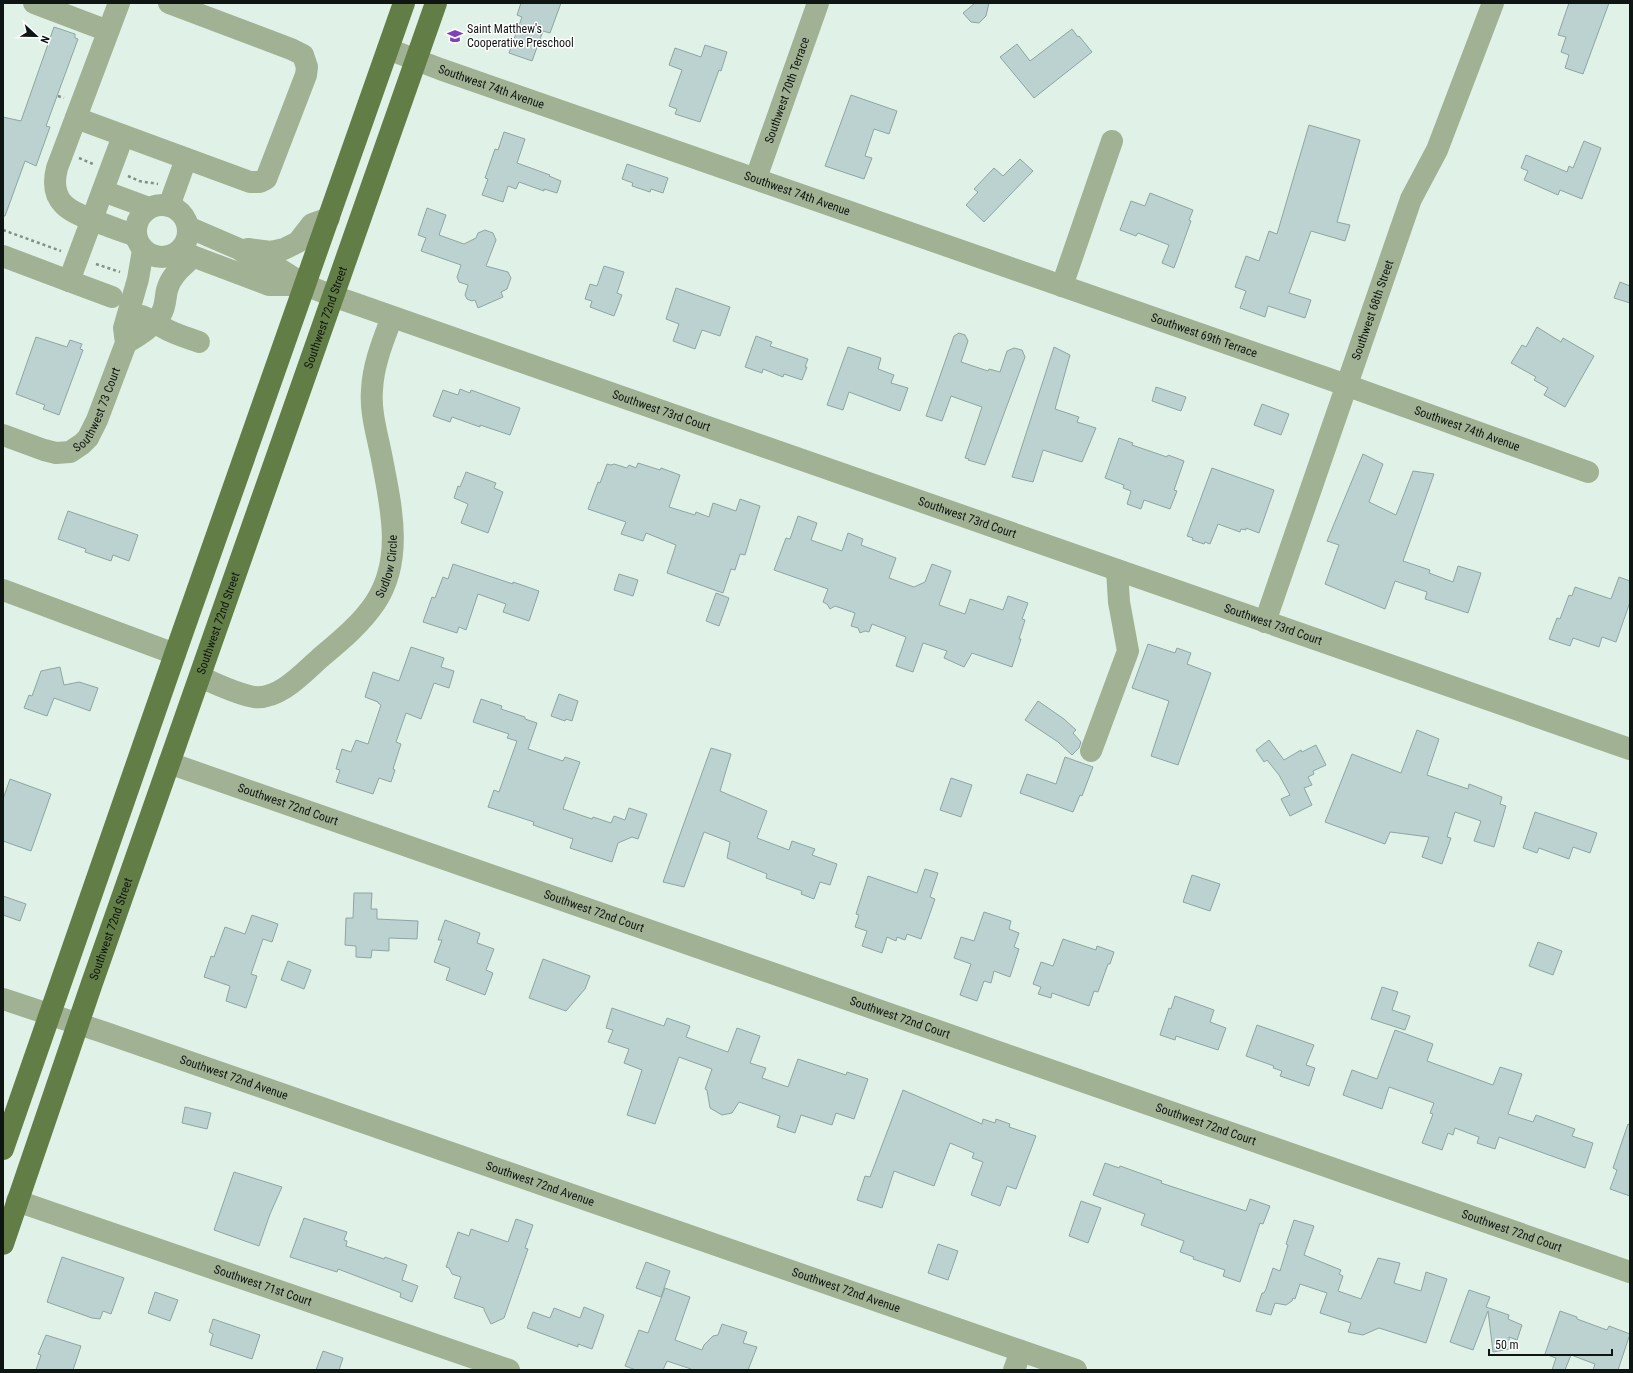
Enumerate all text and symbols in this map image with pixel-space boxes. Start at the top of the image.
north arrow [16,16,56,56]
place label: Saint Matthew's Cooperative Preschool [467,22,574,50]
school or university icon: Saint Matthew's Cooperative Preschool [446,27,464,45]
text: N [37,34,52,45]
street label: Southwest 70th Terrace [762,35,812,145]
street label: Southwest 74th Avenue [436,62,546,112]
street label: Southwest 74th Avenue [742,169,852,219]
street label: Southwest 68th Street [1349,258,1397,362]
street label: Southwest 72nd Street [301,264,350,370]
street label: Southwest 69th Terrace [1149,310,1260,361]
street label: Southwest 73 Court [70,365,123,455]
street label: Southwest 73rd Court [610,387,713,434]
street label: Southwest 74th Avenue [1412,403,1522,454]
street label: Southwest 73rd Court [916,494,1019,541]
street label: Sudlow Circle [373,535,400,600]
street label: Southwest 72nd Street [194,570,243,676]
street label: Southwest 73rd Court [1222,601,1325,648]
street label: Southwest 72nd Court [236,781,340,829]
street label: Southwest 72nd Street [87,876,135,982]
street label: Southwest 72nd Court [542,887,646,935]
street label: Southwest 72nd Court [848,994,952,1042]
street label: Southwest 72nd Avenue [178,1052,290,1103]
street label: Southwest 72nd Court [1154,1100,1258,1148]
street label: Southwest 72nd Avenue [484,1159,596,1209]
street label: Southwest 72nd Court [1460,1207,1564,1255]
street label: Southwest 71st Court [212,1262,314,1309]
street label: Southwest 72nd Avenue [790,1265,902,1316]
scale bar [1489,1331,1612,1357]
text: 50 m [1495,1338,1519,1352]

